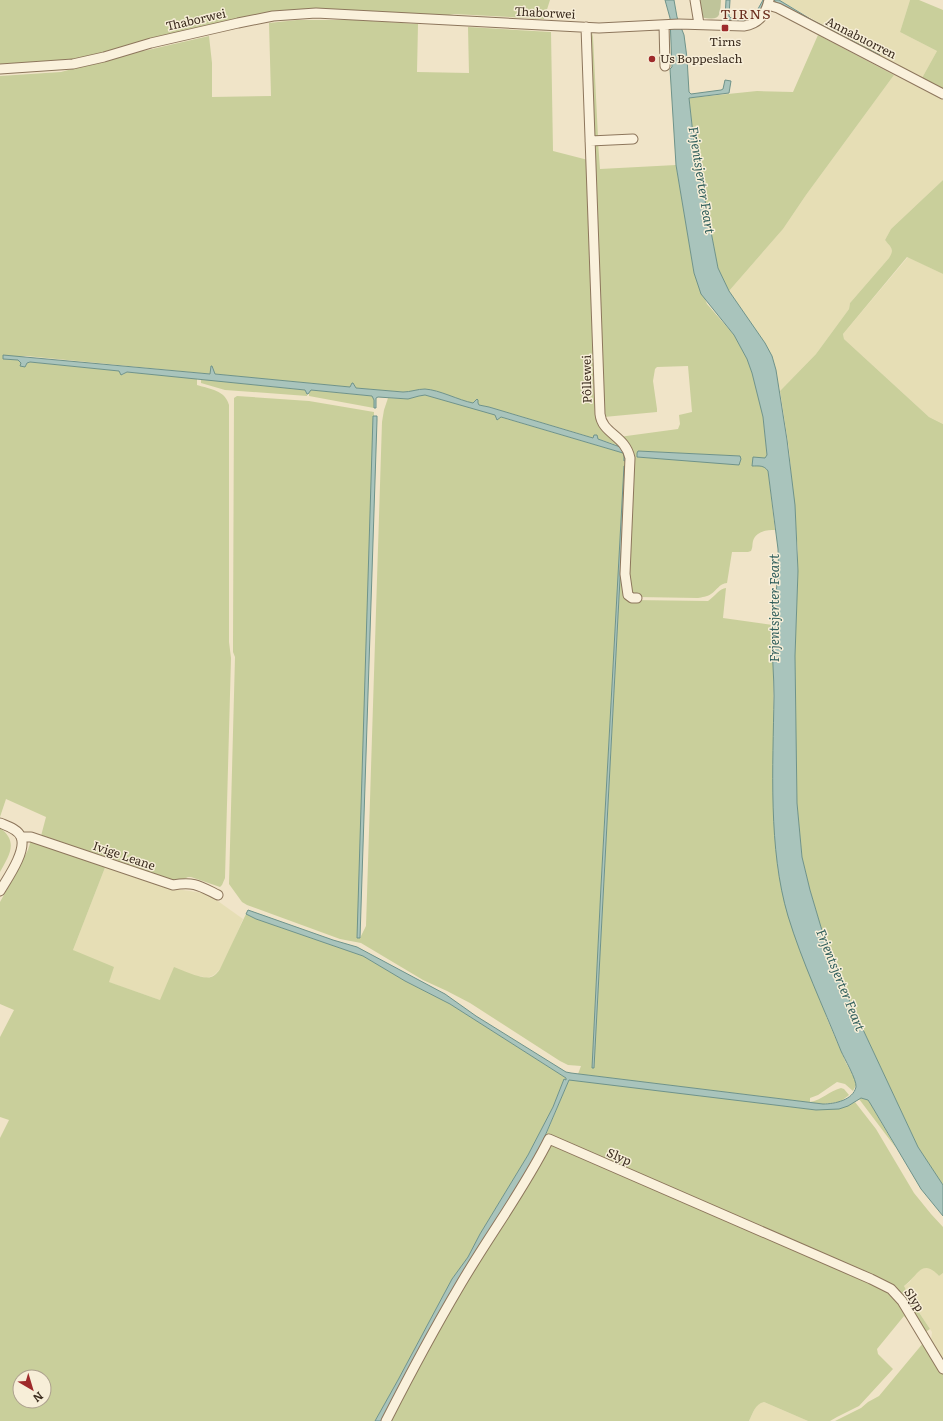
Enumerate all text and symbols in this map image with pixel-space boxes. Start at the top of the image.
street label: Thaborwei [514,1,576,23]
street label: Thaborwei [164,3,228,35]
district label: TIRNS [720,3,772,23]
street label: Annabuorren [823,11,900,63]
marker: Tirns [720,23,730,33]
place label: Tirns [709,32,741,50]
place label: Us Boppeslach [660,49,742,67]
marker: Us Boppeslach [647,54,657,64]
water label: Frjentsjerter Feart [685,125,720,236]
street label: Pôllewei [577,355,595,403]
water label: Frjentsjerter Feart [764,553,783,662]
street label: Ivige Leane [91,836,158,874]
water label: Frjentsjerter Feart [812,926,871,1034]
street label: Slyp [604,1143,634,1169]
street label: Slyp [900,1284,929,1315]
north arrow [12,1369,52,1409]
text: N [30,1389,47,1407]

